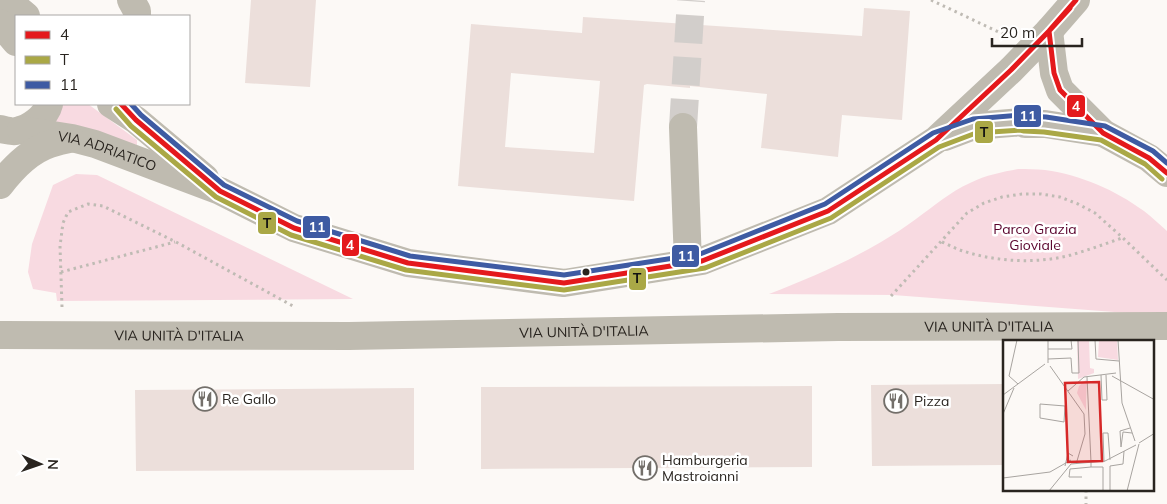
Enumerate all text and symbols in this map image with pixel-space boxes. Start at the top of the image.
legend [15,15,190,105]
scale bar [992,15,1082,47]
text: 20 m [1000,23,1035,42]
text: 4 [60,25,69,44]
text: T [60,50,69,69]
text: 11 [60,75,78,94]
line badge: 4 [1066,94,1086,118]
text: 4 [1072,97,1081,115]
line badge: 11 [1013,104,1042,128]
text: 11 [1020,107,1036,125]
line badge: T [974,120,994,144]
text: T [980,123,989,141]
street label: VIA ADRIATICO [57,127,159,175]
line badge: T [257,211,277,235]
text: T [263,214,272,232]
line badge: 11 [302,215,331,239]
text: 11 [309,218,325,236]
park label: Parco Grazia Gioviale [993,220,1077,254]
line badge: 4 [341,233,360,257]
text: 4 [346,236,355,254]
line badge: 11 [671,244,700,268]
text: 11 [678,247,694,265]
unlabelled marker [581,267,591,277]
line badge: T [628,267,647,291]
text: T [633,269,642,287]
street label: VIA UNITÀ D'ITALIA [924,317,1054,336]
street label: VIA UNITÀ D'ITALIA [519,321,650,342]
street label: VIA UNITÀ D'ITALIA [114,326,245,345]
inset map [1003,340,1154,492]
restaurant icon: Re Gallo [192,386,218,412]
restaurant icon: Pizza [883,388,909,414]
place label: Re Gallo [222,390,276,408]
place label: Pizza [914,392,949,410]
north arrow [15,439,65,489]
place label: Hamburgeria Mastroianni [662,451,748,485]
restaurant icon: Hamburgeria Mastroianni [632,455,658,481]
text: N [44,459,62,470]

